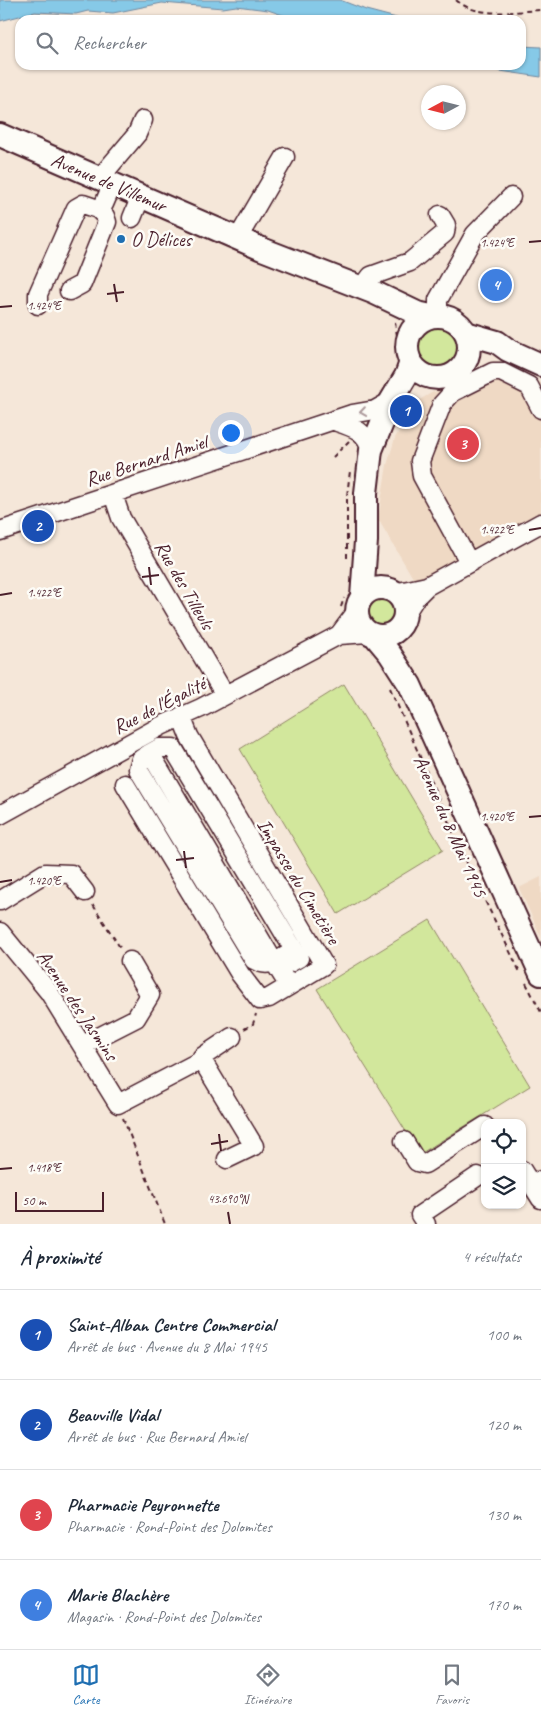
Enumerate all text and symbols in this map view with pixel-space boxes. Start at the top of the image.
search box [15,15,526,70]
icon: search [33,29,61,57]
text: Rechercher [73,31,146,55]
north arrow [421,85,466,130]
street label: Avenue de Villemur [47,147,172,219]
place label: O Délices [131,227,193,252]
marker: O Délices [115,233,127,245]
text: 1.424°E [480,235,516,251]
pin: 4 [480,266,512,304]
text: 1.424°E [27,298,63,314]
pin: 1 [390,392,422,430]
one-way arrow [359,406,367,417]
your location [218,420,244,446]
pin: 3 [447,425,479,463]
street label: Rue Bernard Amiel [82,428,214,492]
pin: 2 [22,507,54,545]
text: 1.422°E [480,522,516,538]
street label: Rue des Tilleuls [149,536,221,636]
text: 1.422°E [27,585,63,601]
street label: Rue de l'Égalité [109,670,213,739]
street label: Avenue du 8 Mai 1945 [408,751,493,902]
text: 1.420°E [480,809,516,825]
street label: Impasse du Cimetière [251,814,347,950]
text: 1.420°E [27,873,63,889]
street label: Avenue des Jasmins [31,945,125,1067]
map controls [481,1119,526,1209]
button: locate [481,1119,526,1164]
text: 1.418°E [27,1160,63,1176]
button: layers [481,1164,526,1209]
scale bar [15,1189,104,1212]
text: 43.690°N [208,1191,250,1207]
text: 50 m [22,1192,46,1209]
text: À proximité [20,1244,100,1270]
text: 4 résultats [462,1247,521,1267]
text: Saint-Alban Centre Commercial [67,1313,275,1337]
text: 1 [32,1325,40,1345]
text: 100 m [487,1325,521,1345]
text: Arrêt de bus · Avenue du 8 Mai 1945 [67,1337,267,1357]
text: Beauville Vidal [67,1403,159,1427]
text: 2 [32,1415,40,1435]
text: 120 m [487,1415,521,1435]
text: Arrêt de bus · Rue Bernard Amiel [67,1427,246,1447]
text: Pharmacie Peyronnette [67,1493,219,1517]
text: 3 [32,1505,40,1525]
text: 130 m [487,1505,521,1525]
text: Pharmacie · Rond-Point des Dolomites [67,1517,272,1537]
text: Marie Blachère [67,1583,168,1607]
text: 4 [32,1595,40,1615]
text: 170 m [487,1595,521,1615]
text: Magasin · Rond-Point des Dolomites [67,1607,261,1627]
tab: Carte [72,1661,100,1708]
tab: Itinéraire [244,1661,291,1708]
tab: Favoris [435,1661,469,1708]

